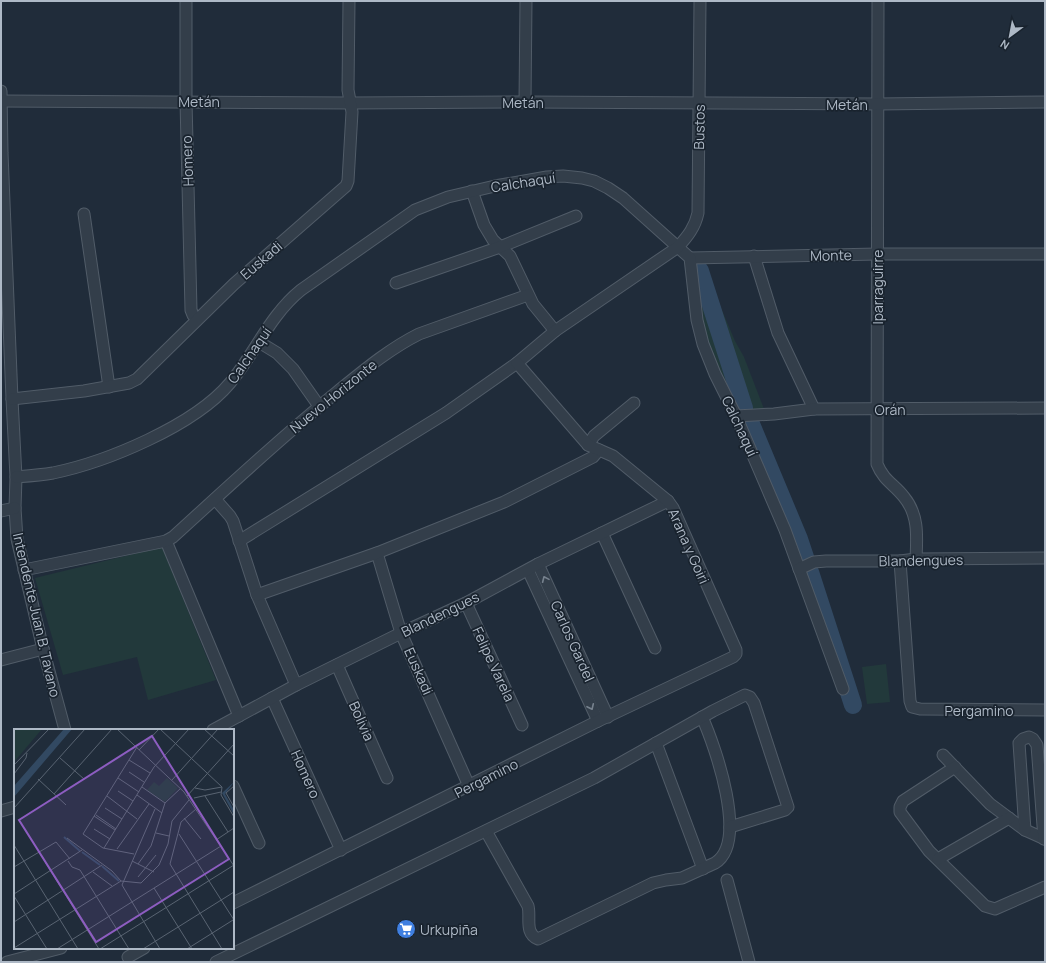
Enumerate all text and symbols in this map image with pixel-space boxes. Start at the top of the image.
north arrow [990,16,1030,56]
text: N [997,36,1012,53]
street label: Metán [178,92,220,111]
street label: Metán [502,93,544,112]
street label: Metán [826,95,868,114]
street label: Bustos [689,104,709,150]
street label: Homero [177,135,197,187]
street label: Calchaquí [490,168,556,196]
street label: Euskadi [236,236,286,284]
street label: Monte [810,245,852,265]
street label: Iparraguirre [868,250,887,324]
street label: Calchaquí [223,323,275,387]
street label: Nuevo Horizonte [285,355,381,437]
street label: Calchaquí [718,393,762,459]
street label: Orán [875,400,906,419]
street label: Arana y Goiri [664,505,714,587]
street label: Intendente Juan B. Tavano [9,531,65,699]
street label: Blandengues [879,550,963,570]
one-way arrow [542,576,550,584]
street label: Blandengues [398,587,482,641]
street label: Carlos Gardel [547,597,599,685]
street label: Felipe Varela [468,623,520,705]
street label: Euskadi [400,644,438,698]
street label: Bolivia [345,698,379,744]
street label: Pergamino [944,701,1014,720]
one-way arrow [586,702,594,710]
inset map [14,729,234,949]
street label: Homero [287,747,325,801]
street label: Pergamino [451,754,521,802]
supermarket icon: Urkupiña [395,918,417,940]
place label: Urkupiña [420,920,478,939]

